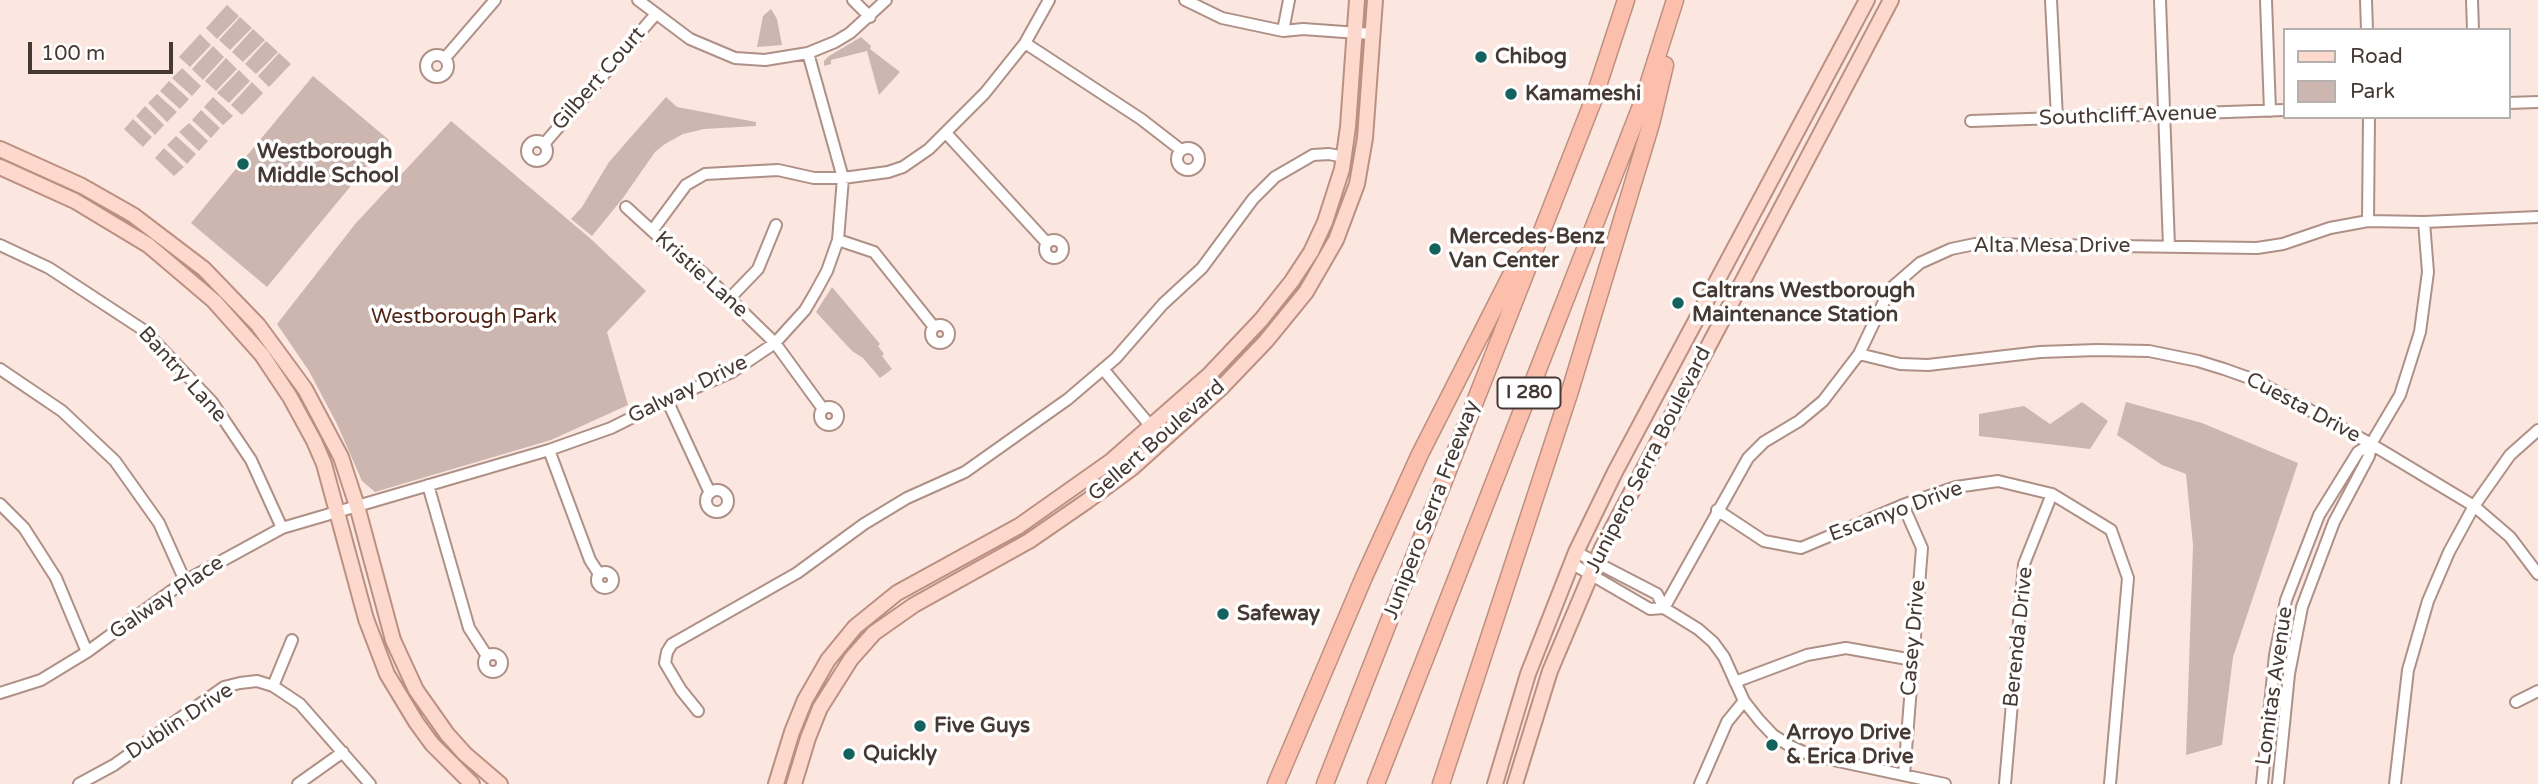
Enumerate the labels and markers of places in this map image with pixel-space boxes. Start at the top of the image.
place label: Chibog [1495,44,1567,70]
marker: Chibog [1473,49,1489,65]
place label: Kamameshi [1525,81,1641,107]
marker: Kamameshi [1503,86,1519,102]
place label: Westborough Middle School [257,139,399,189]
marker: Westborough Middle School [235,156,251,172]
place label: Mercedes-Benz Van Center [1449,224,1605,274]
marker: Mercedes-Benz Van Center [1427,241,1443,257]
place label: Caltrans Westborough Maintenance Station [1692,278,1915,328]
marker: Caltrans Westborough Maintenance Station [1670,295,1686,311]
place label: Safeway [1237,601,1320,627]
marker: Safeway [1215,606,1231,622]
place label: Five Guys [934,713,1030,739]
marker: Five Guys [912,718,928,734]
place label: Arroyo Drive & Erica Drive [1786,720,1914,770]
marker: Arroyo Drive & Erica Drive [1764,737,1780,753]
place label: Quickly [863,741,937,767]
marker: Quickly [841,746,857,762]

